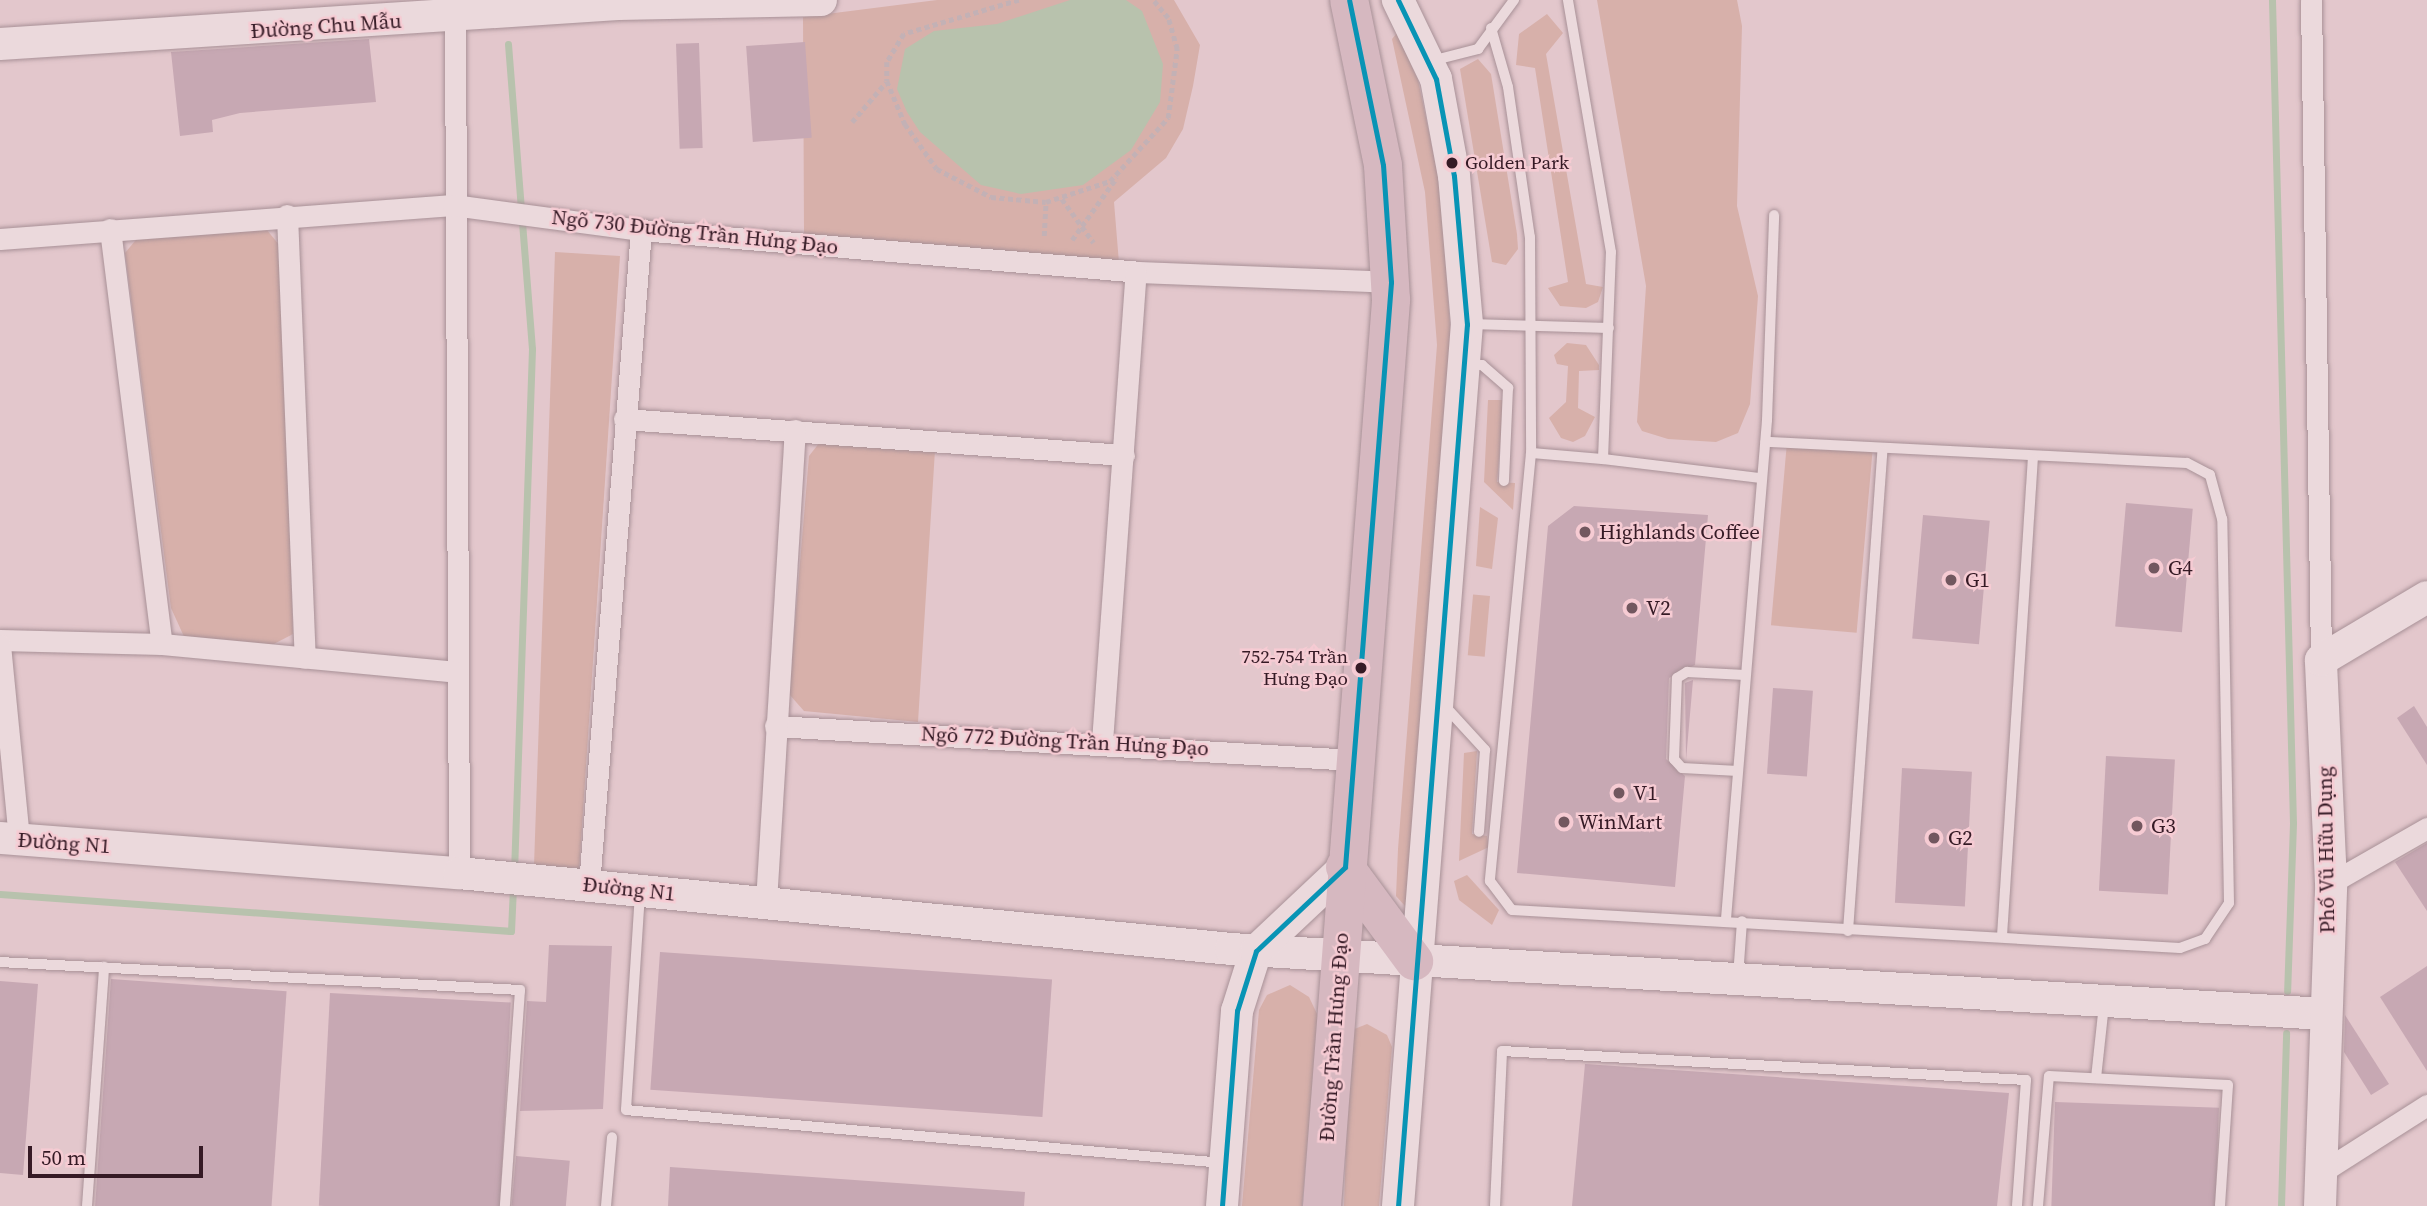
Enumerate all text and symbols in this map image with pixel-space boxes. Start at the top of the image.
street label: Đường Chu Mẫu [250,8,402,44]
place label: Golden Park [1465,152,1569,174]
marker: Golden Park [1445,156,1459,170]
street label: Ngõ 730 Đường Trần Hưng Đạo [550,204,840,260]
place label: Highlands Coffee [1599,519,1760,545]
marker: Highlands Coffee [1577,524,1593,540]
place label: G4 [2168,555,2193,581]
marker: G4 [2146,560,2162,576]
place label: G1 [1965,567,1990,593]
marker: G1 [1943,572,1959,588]
place label: V2 [1646,595,1671,621]
marker: V2 [1624,600,1640,616]
place label: 752-754 Trần Hưng Đạo [1241,646,1348,690]
marker: 752-754 Trần Hưng Đạo [1354,661,1368,675]
street label: Ngõ 772 Đường Trần Hưng Đạo [920,721,1210,761]
street label: Phố Vũ Hữu Dụng [2312,766,2340,934]
place label: V1 [1633,780,1658,806]
marker: V1 [1611,785,1627,801]
place label: WinMart [1578,809,1662,835]
place label: G3 [2151,813,2176,839]
marker: WinMart [1556,814,1572,830]
marker: G3 [2129,818,2145,834]
place label: G2 [1948,825,1973,851]
street label: Đường N1 [17,827,111,859]
marker: G2 [1926,830,1942,846]
street label: Đường N1 [581,872,677,906]
street label: Đường Trần Hưng Đạo [1314,931,1354,1143]
scale bar [32,1132,206,1176]
text: 50 m [41,1143,86,1172]

